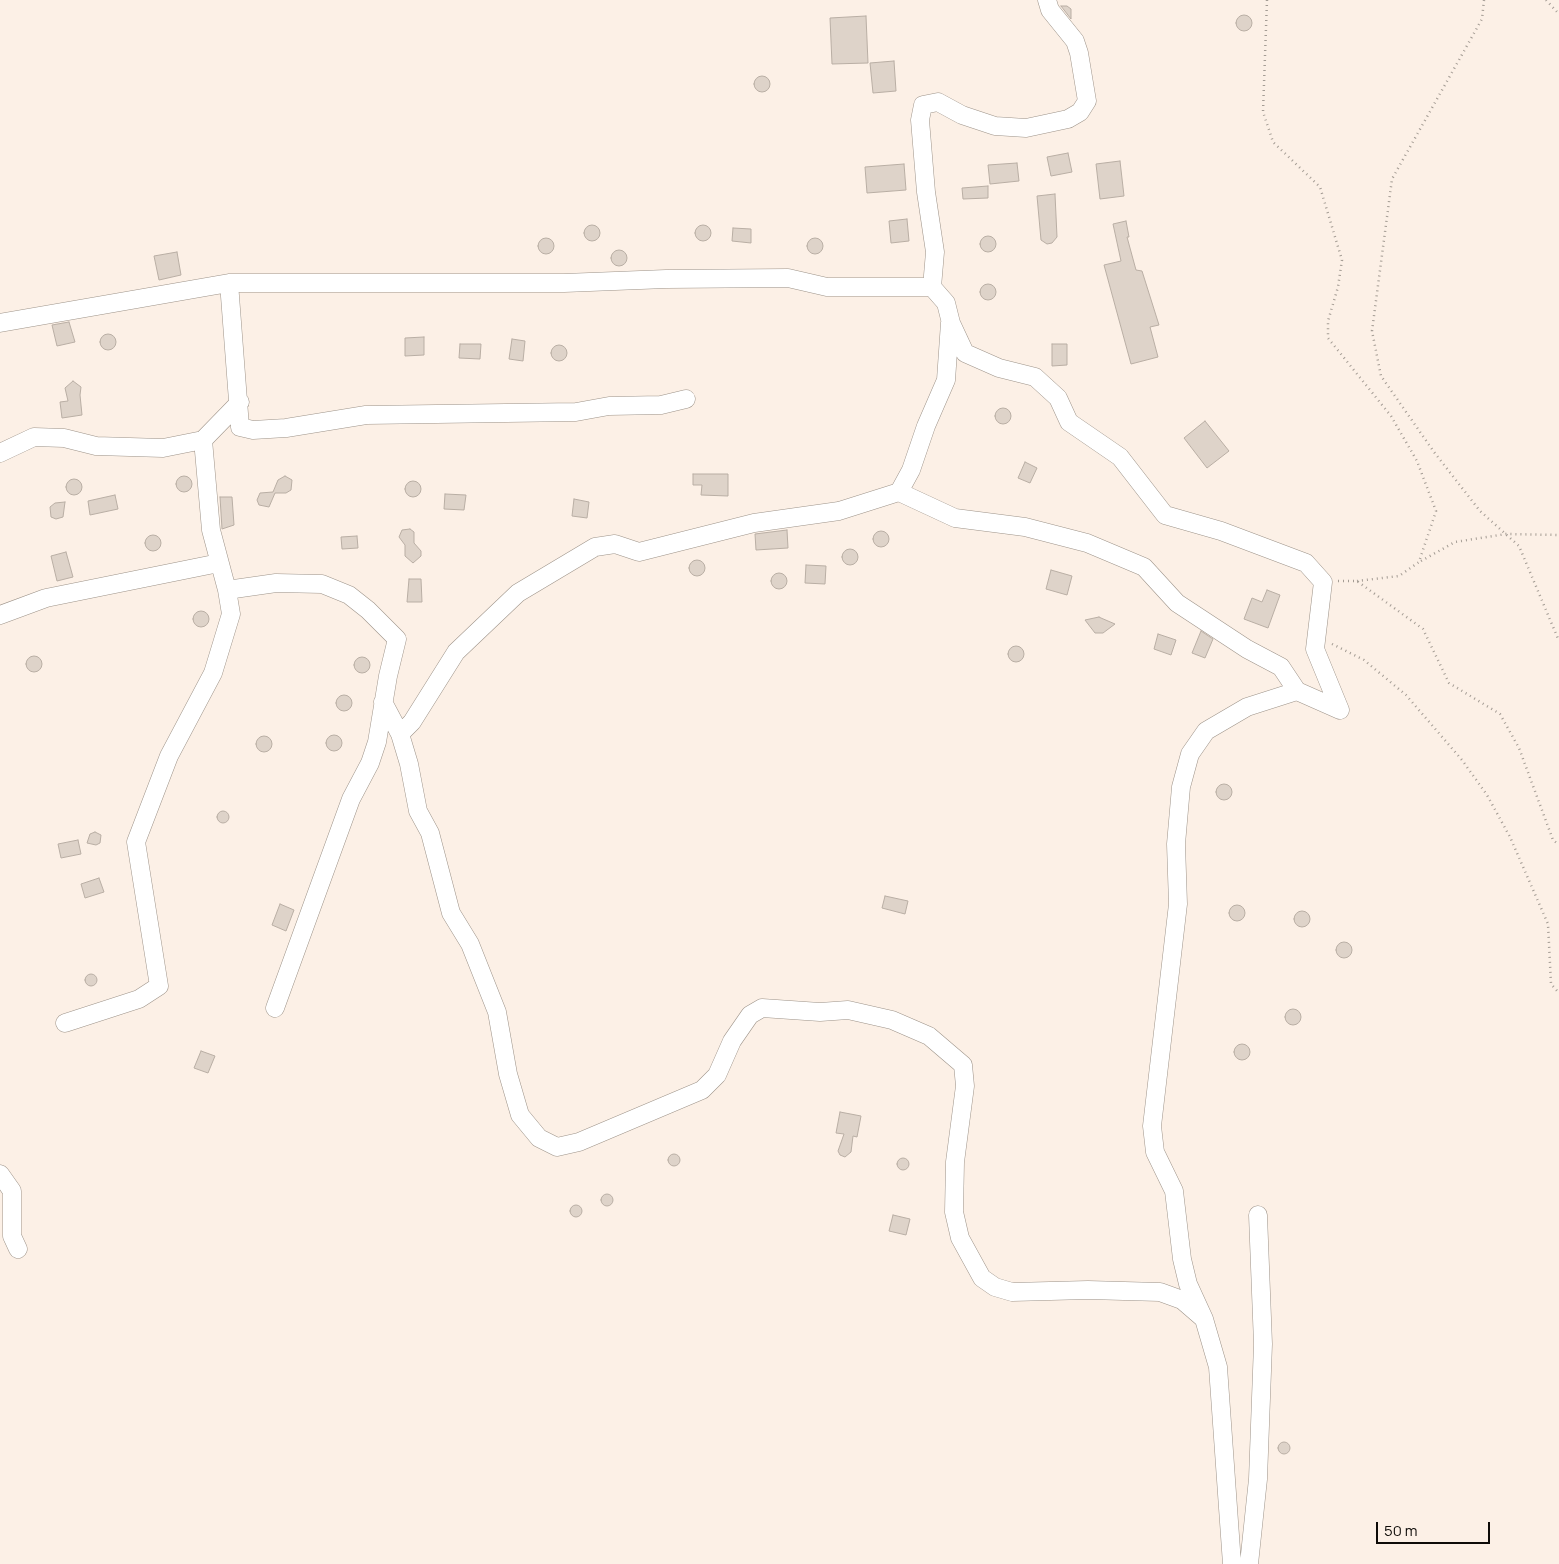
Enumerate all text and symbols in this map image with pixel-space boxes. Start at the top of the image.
scale bar [1379,1512,1493,1544]
text: 50 m [1384,1520,1418,1541]

